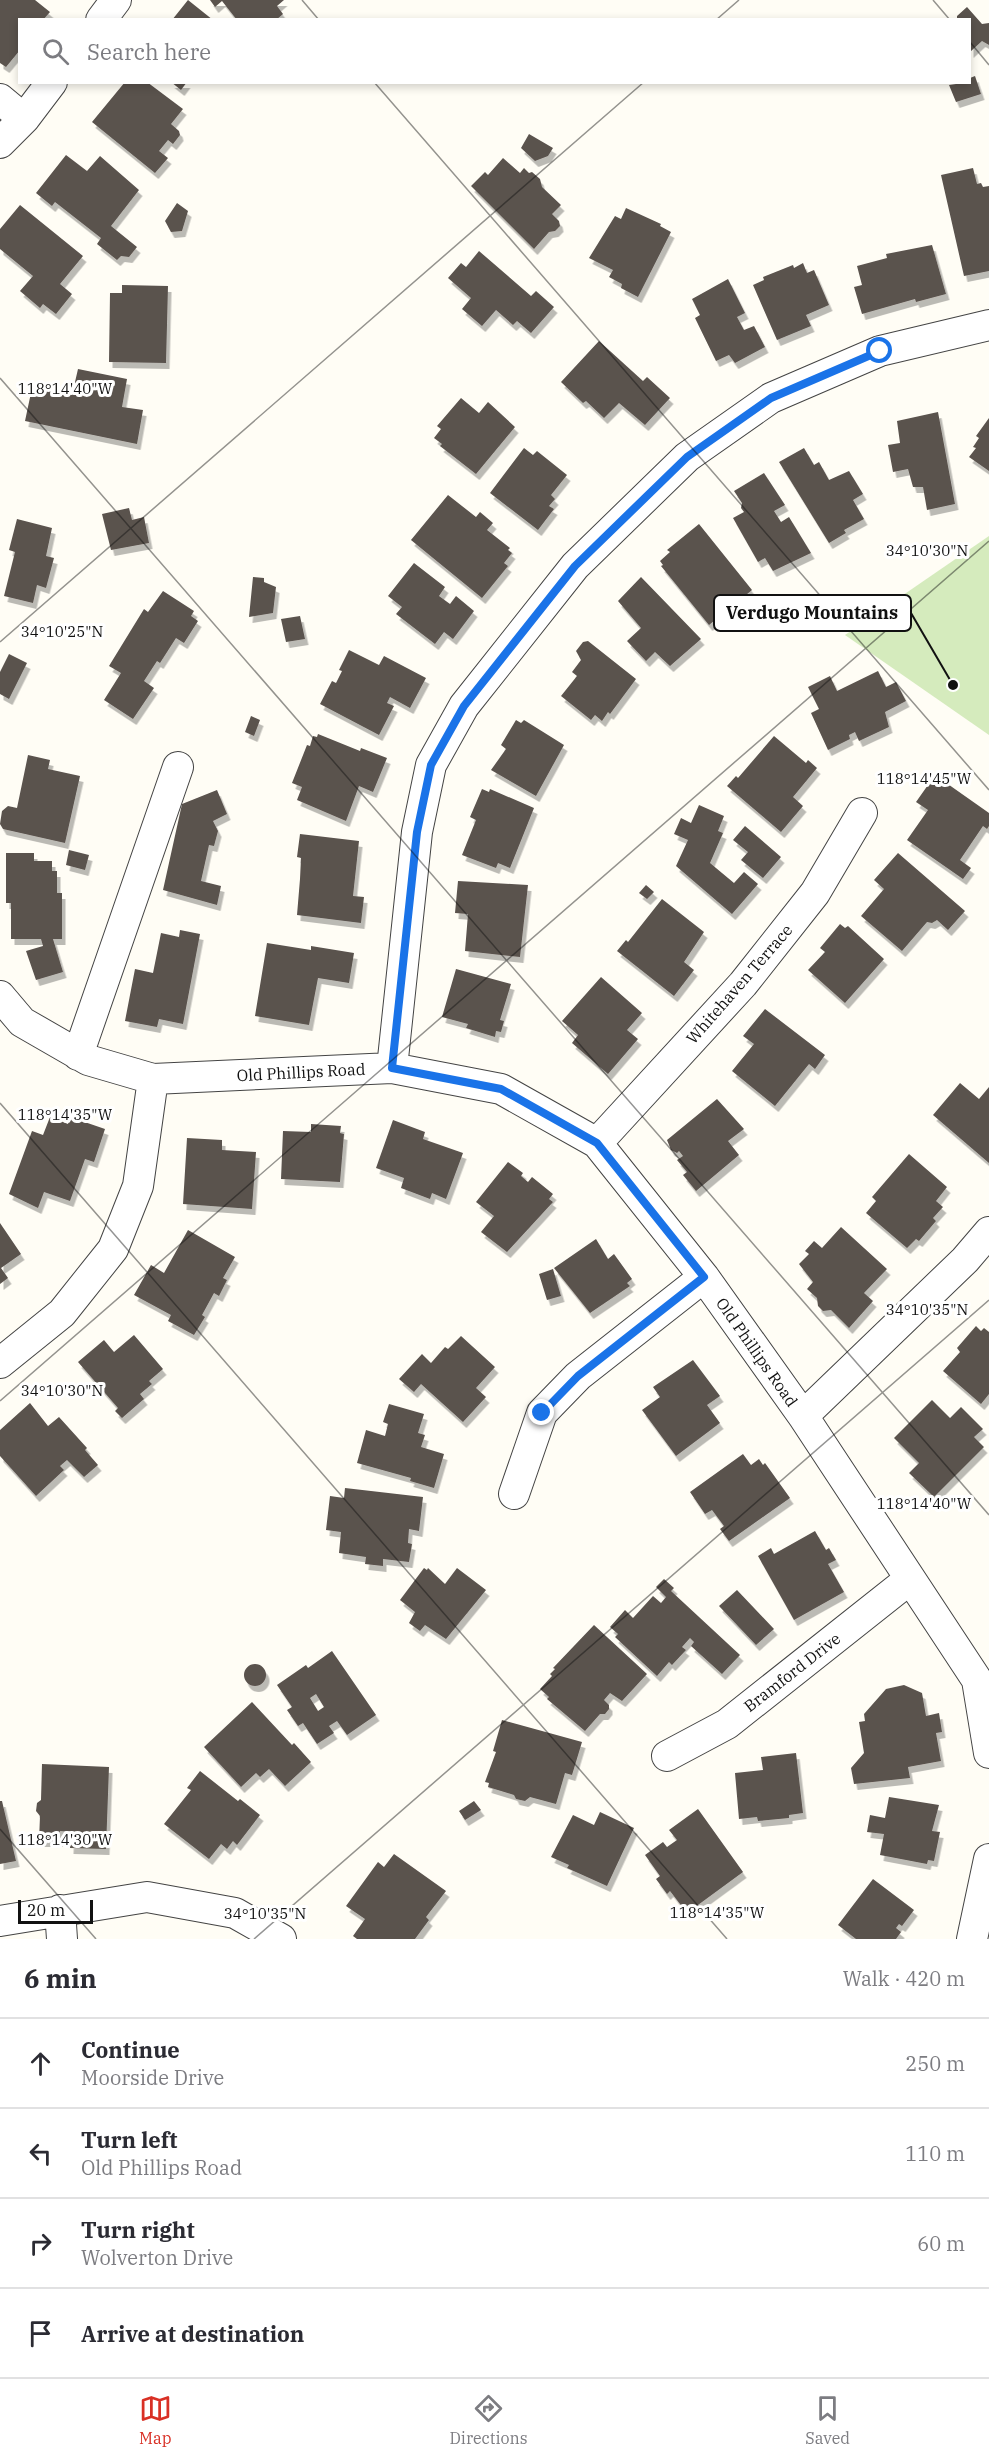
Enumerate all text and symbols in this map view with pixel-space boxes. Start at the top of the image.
search box [18,18,971,84]
icon: search [39,35,72,68]
text: Search here [87,37,211,66]
route start [866,337,892,363]
text: 118°14'40"W [18,379,113,398]
text: 34°10'30"N [886,541,968,560]
callout: Verdugo Mountains [714,595,911,631]
text: Verdugo Mountains [726,601,898,624]
text: 34°10'25"N [21,622,103,641]
text: 118°14'45"W [877,769,972,788]
street label: Whitehaven Terrace [682,920,796,1048]
street label: Old Phillips Road [236,1059,366,1085]
text: 118°14'35"W [18,1105,113,1124]
street label: Old Phillips Road [712,1293,802,1411]
text: 34°10'35"N [886,1300,968,1319]
text: 34°10'30"N [21,1381,103,1400]
route end [528,1399,554,1425]
text: 118°14'40"W [877,1494,972,1513]
street label: Bramford Drive [740,1628,844,1716]
text: 118°14'30"W [18,1830,113,1849]
scale bar [18,1897,93,1924]
text: 20 m [27,1900,65,1920]
text: 118°14'35"W [670,1903,765,1922]
text: 34°10'35"N [224,1904,306,1923]
text: 6 min [24,1961,97,1995]
text: Walk · 420 m [843,1965,965,1992]
text: Continue [81,2035,180,2064]
icon: ahead [24,2047,57,2080]
text: 250 m [905,2050,965,2077]
text: Moorside Drive [81,2064,224,2091]
text: Turn left [81,2125,177,2154]
icon: left [24,2137,57,2170]
text: 110 m [905,2140,965,2167]
text: Old Phillips Road [81,2154,242,2181]
text: Turn right [81,2215,195,2244]
icon: right [24,2227,57,2260]
text: 60 m [917,2230,965,2257]
text: Wolverton Drive [81,2244,233,2271]
icon: arrive [24,2317,57,2350]
text: Arrive at destination [81,2319,304,2348]
tab: Map [139,2392,172,2448]
tab: Directions [450,2392,528,2448]
tab: Saved [805,2392,850,2448]

